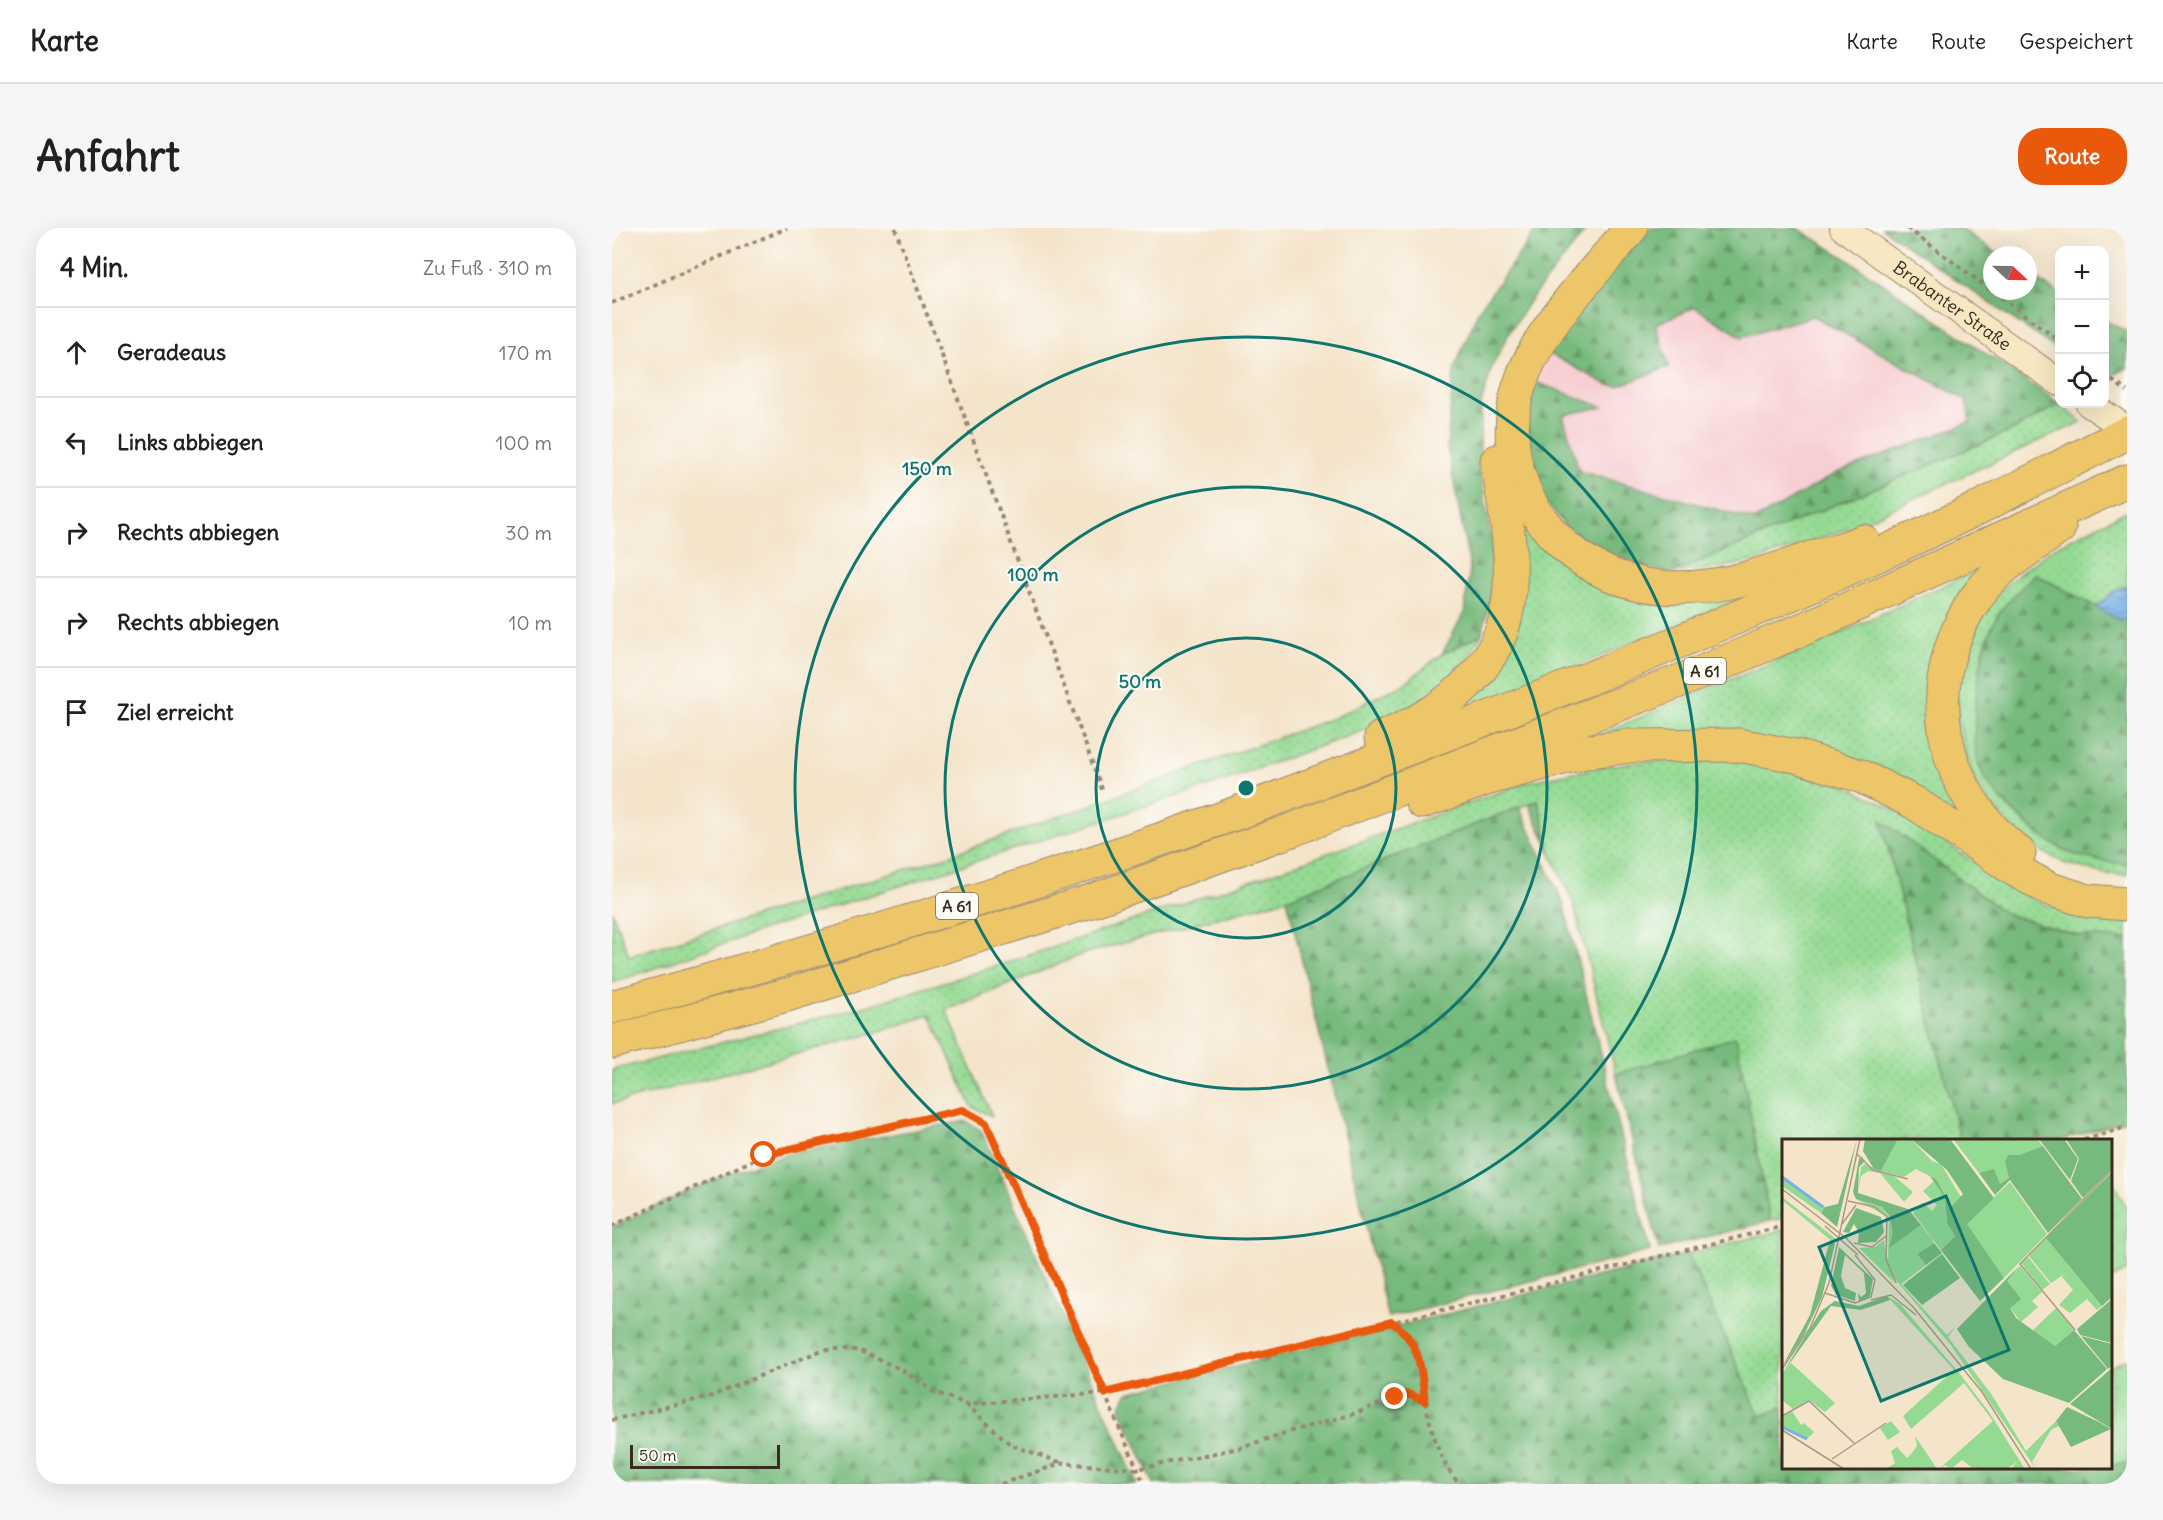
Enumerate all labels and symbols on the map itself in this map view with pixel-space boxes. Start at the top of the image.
north arrow [1983,246,2037,300]
street label: Brabanter Straße [1889,256,2016,355]
text: 150 m [902,457,952,480]
text: 100 m [1008,563,1059,586]
road number: A 61 [1684,658,1726,684]
text: 50 m [1119,670,1161,693]
centre of rings [1236,778,1256,798]
road number: A 61 [936,893,978,919]
inset map [1782,1139,2112,1469]
route start [750,1141,776,1167]
route end [1381,1383,1407,1409]
scale bar [630,1442,780,1470]

